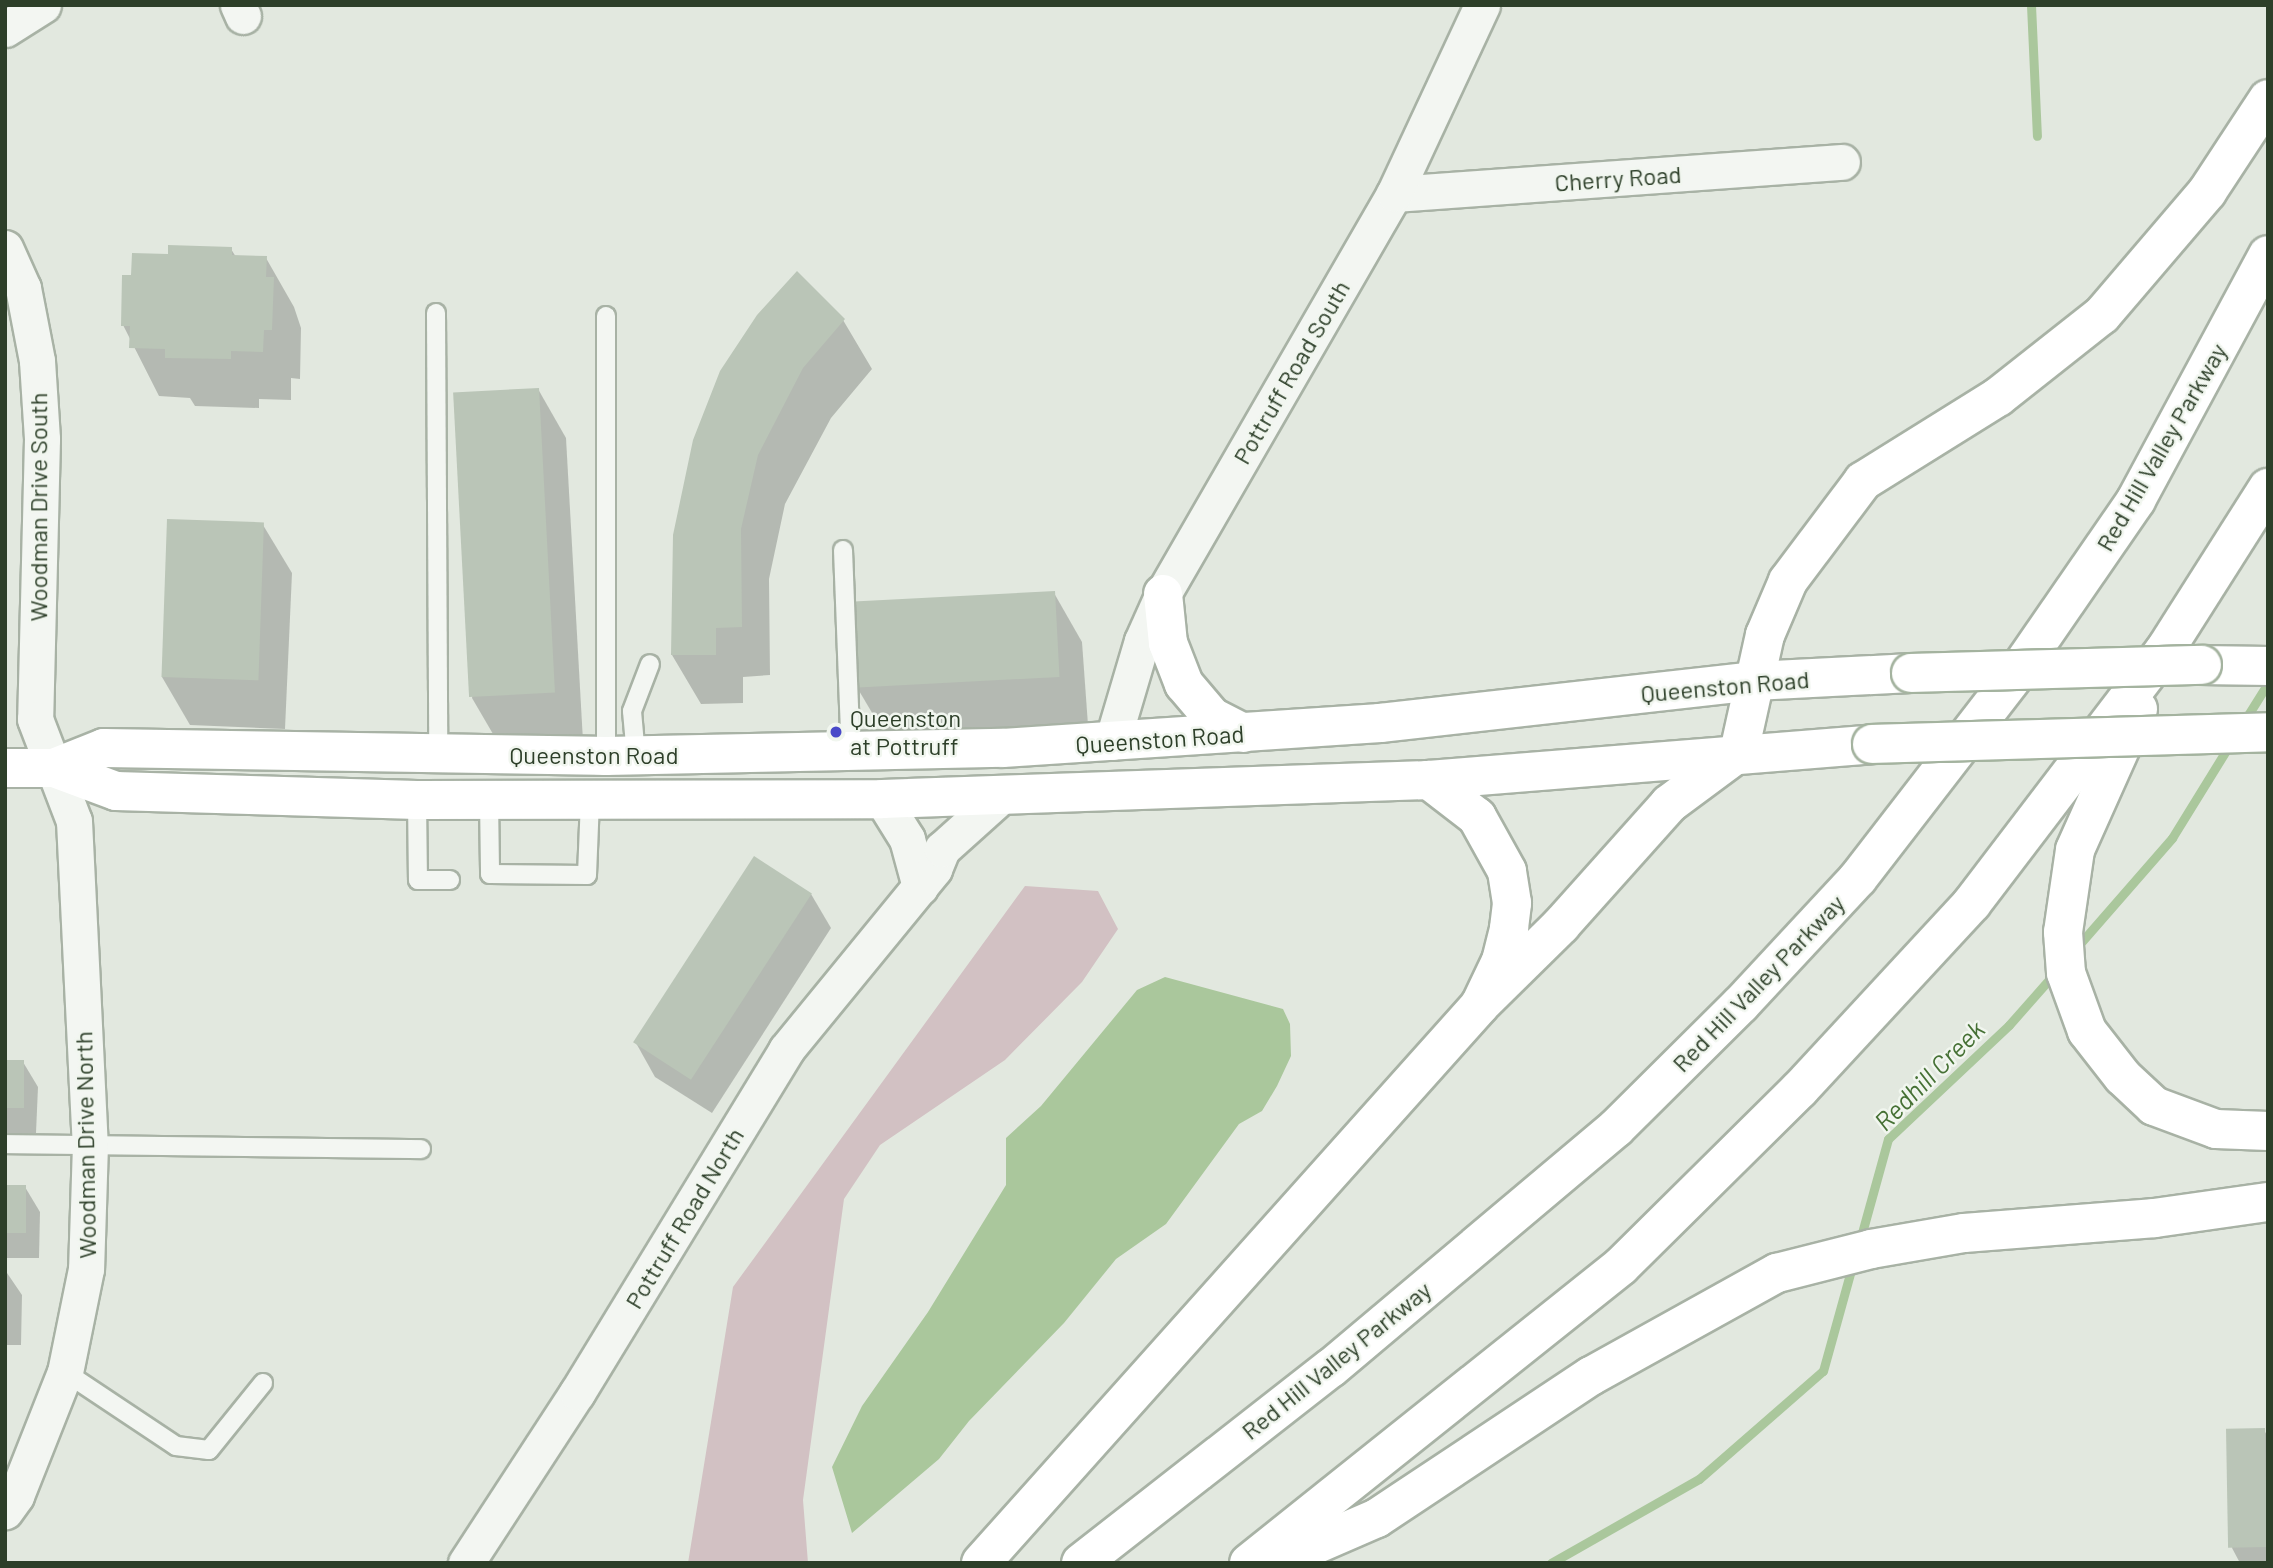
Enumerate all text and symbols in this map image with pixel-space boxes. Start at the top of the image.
street label: Cherry Road [1554,159,1682,197]
street label: Pottruff Road South [1227,275,1355,469]
street label: Red Hill Valley Parkway [2090,338,2232,556]
street label: Woodman Drive South [24,393,52,621]
street label: Queenston Road [1640,664,1810,708]
place label: Queenston at Pottruff [850,704,961,760]
street label: Queenston Road [1075,719,1245,759]
marker: Queenston at Pottruff [828,724,844,740]
street label: Queenston Road [510,741,678,769]
street label: Red Hill Valley Parkway [1666,888,1850,1078]
water label: Redhill Creek [1867,1013,1991,1137]
street label: Woodman Drive North [69,1031,101,1259]
street label: Pottruff Road North [619,1122,749,1314]
street label: Red Hill Valley Parkway [1236,1275,1436,1445]

